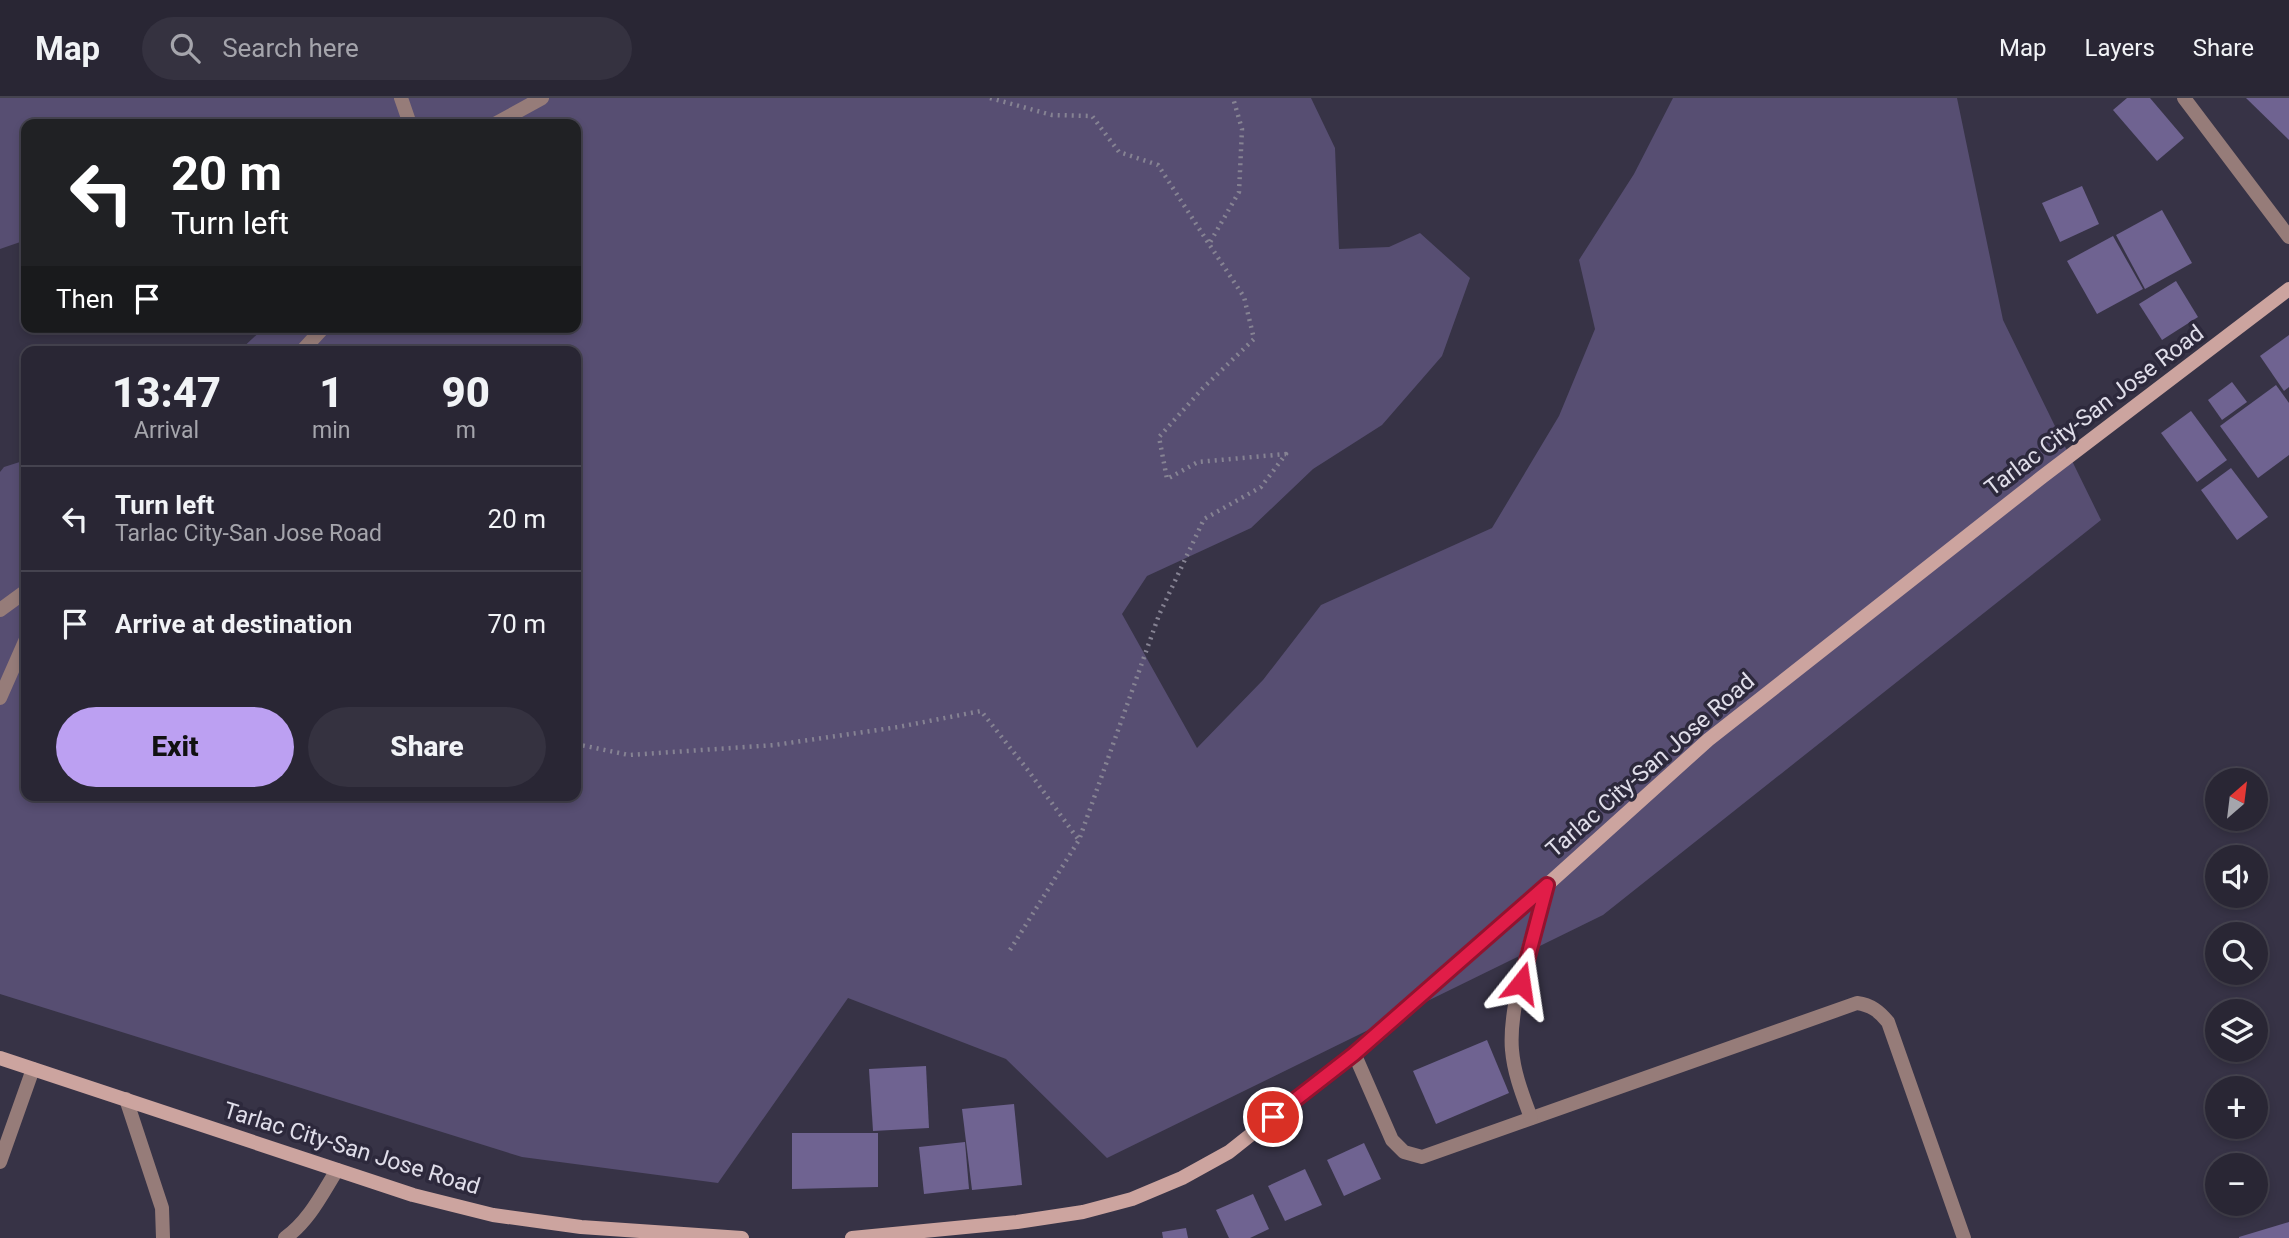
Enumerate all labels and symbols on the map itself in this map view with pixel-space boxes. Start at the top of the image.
street label: Tarlac City-San Jose Road [1980,319,2209,501]
street label: Tarlac City-San Jose Road [1541,668,1760,863]
north arrow [2205,768,2268,831]
position arrow [1484,946,1558,1020]
pin [1243,1087,1303,1147]
street label: Tarlac City-San Jose Road [220,1097,483,1200]

